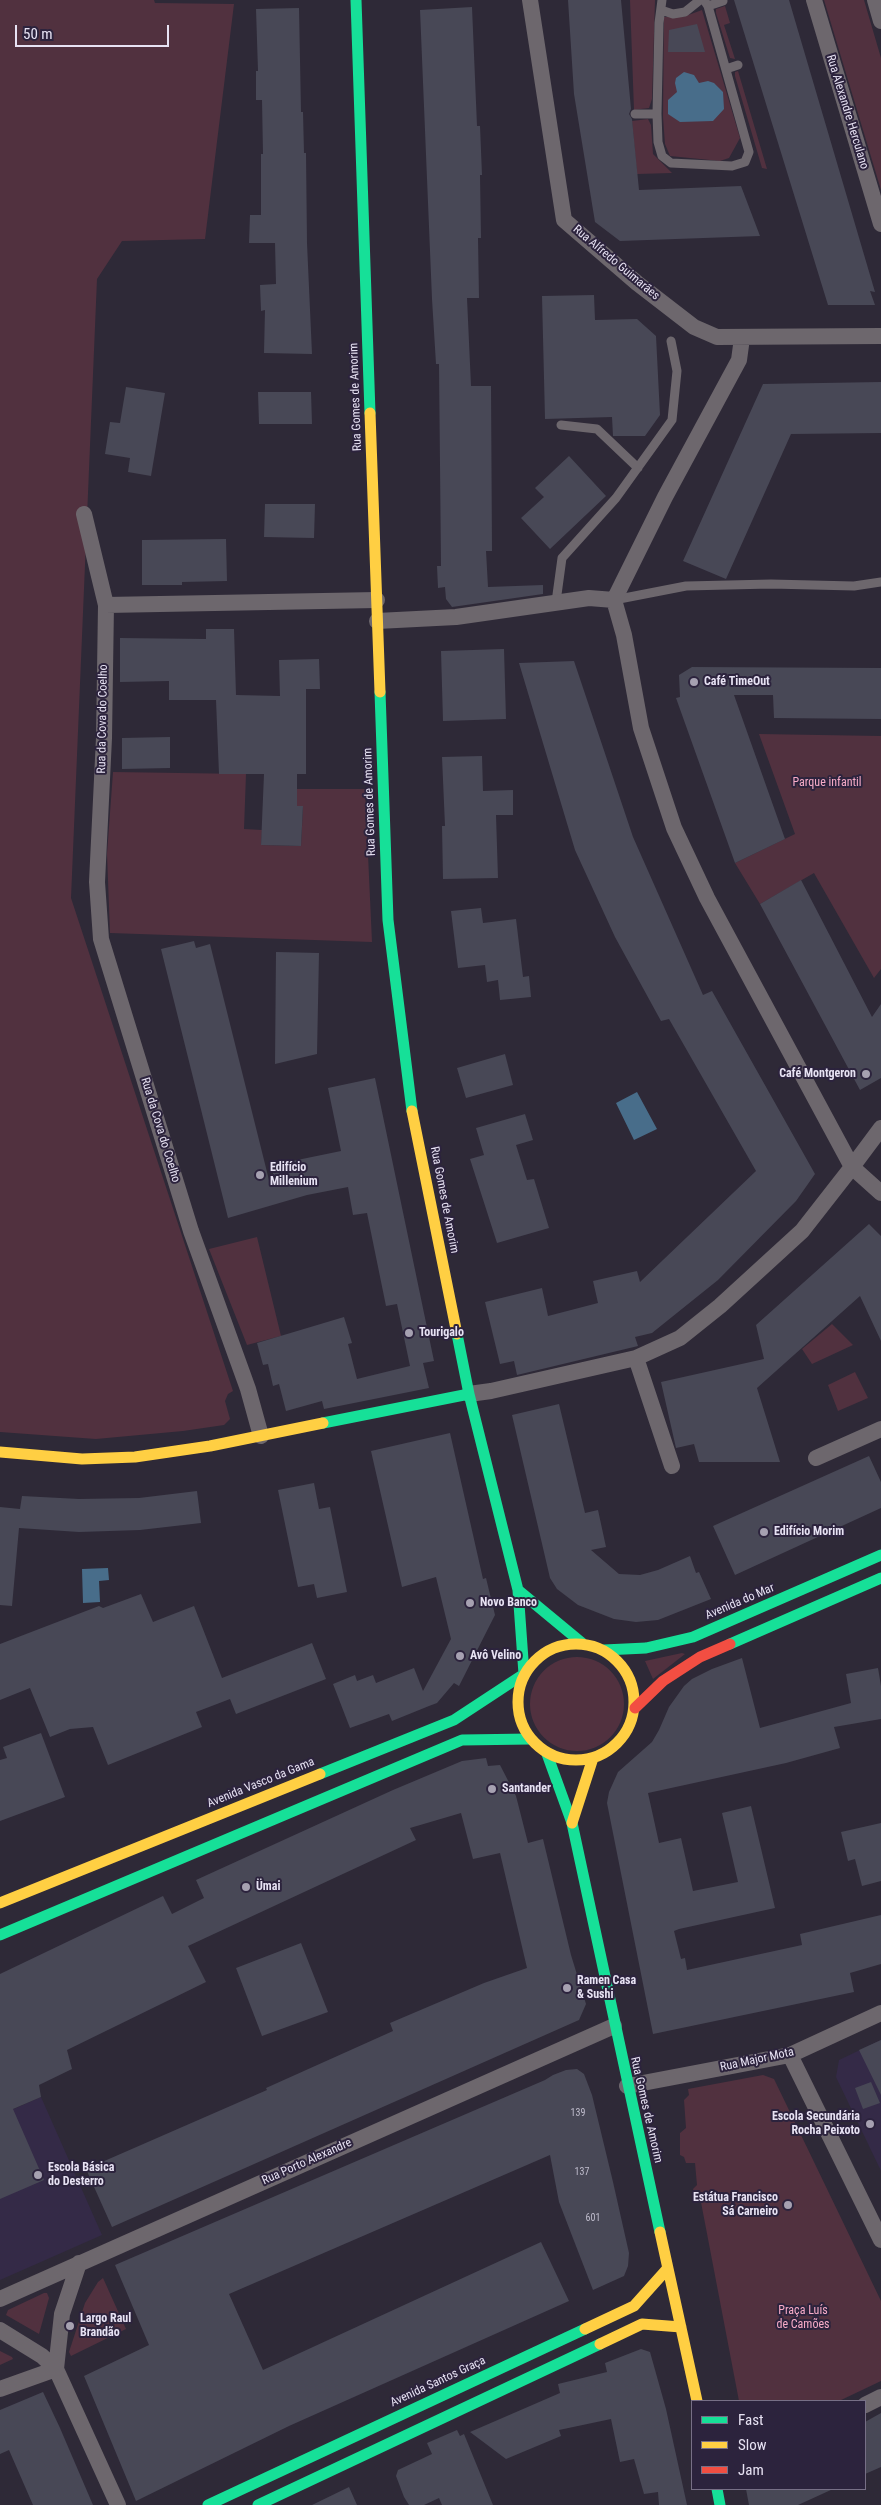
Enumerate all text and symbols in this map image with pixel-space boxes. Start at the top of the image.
scale bar [18,15,171,47]
text: 50 m [23,25,53,43]
street label: Rua Alexandre Herculano [823,53,871,171]
street label: Rua Alfredo Guimarães [570,223,662,303]
street label: Rua Gomes de Amorim [347,343,365,451]
street label: Rua da Cova do Coelho [95,664,111,774]
place label: Café TimeOut [704,675,770,689]
marker: Café TimeOut [688,676,700,688]
street label: Rua Gomes de Amorim [361,748,379,856]
park label: Parque infantil [792,776,862,790]
place label: Café Montgeron [779,1067,856,1081]
marker: Café Montgeron [860,1068,872,1080]
street label: Rua da Cova do Coelho [137,1076,183,1184]
street label: Rua Gomes de Amorim [427,1145,461,1255]
place label: Edifício Millenium [270,1161,318,1189]
marker: Edifício Millenium [254,1169,266,1181]
place label: Tourigalo [419,1326,464,1340]
marker: Tourigalo [403,1327,415,1339]
place label: Edifício Morim [774,1525,844,1539]
marker: Edifício Morim [758,1526,770,1538]
street label: Avenida do Mar [703,1581,777,1623]
place label: Novo Banco [480,1596,537,1610]
marker: Novo Banco [464,1597,476,1609]
place label: Avô Velino [470,1649,521,1663]
marker: Avô Velino [454,1650,466,1662]
street label: Avenida Vasco da Gama [205,1755,317,1811]
place label: Santander [502,1782,551,1796]
marker: Santander [486,1783,498,1795]
place label: Ümai [256,1880,280,1894]
marker: Ümai [240,1881,252,1893]
place label: Ramen Casa & Sushi [577,1974,636,2002]
marker: Ramen Casa & Sushi [561,1982,573,1994]
street label: Rua Major Mota [719,2045,795,2075]
street label: Rua Gomes de Amorim [627,2056,665,2164]
house number: 139 [571,2107,585,2119]
place label: Escola Secundária Rocha Peixoto [772,2110,860,2138]
marker: Escola Secundária Rocha Peixoto [864,2118,876,2130]
street label: Rua Porto Alexandre [260,2136,354,2188]
place label: Escola Básica do Desterro [48,2161,114,2189]
house number: 137 [575,2166,589,2178]
marker: Escola Básica do Desterro [32,2169,44,2181]
place label: Estátua Francisco Sá Carneiro [693,2191,778,2219]
marker: Estátua Francisco Sá Carneiro [782,2199,794,2211]
house number: 601 [586,2212,600,2224]
park label: Praça Luís de Camões [776,2304,830,2332]
place label: Largo Raul Brandão [80,2312,131,2340]
marker: Largo Raul Brandão [64,2320,76,2332]
street label: Avenida Santos Graça [388,2354,488,2410]
legend [691,2400,866,2490]
text: Fast [738,2411,763,2429]
text: Slow [738,2436,767,2454]
text: Jam [738,2461,764,2479]

